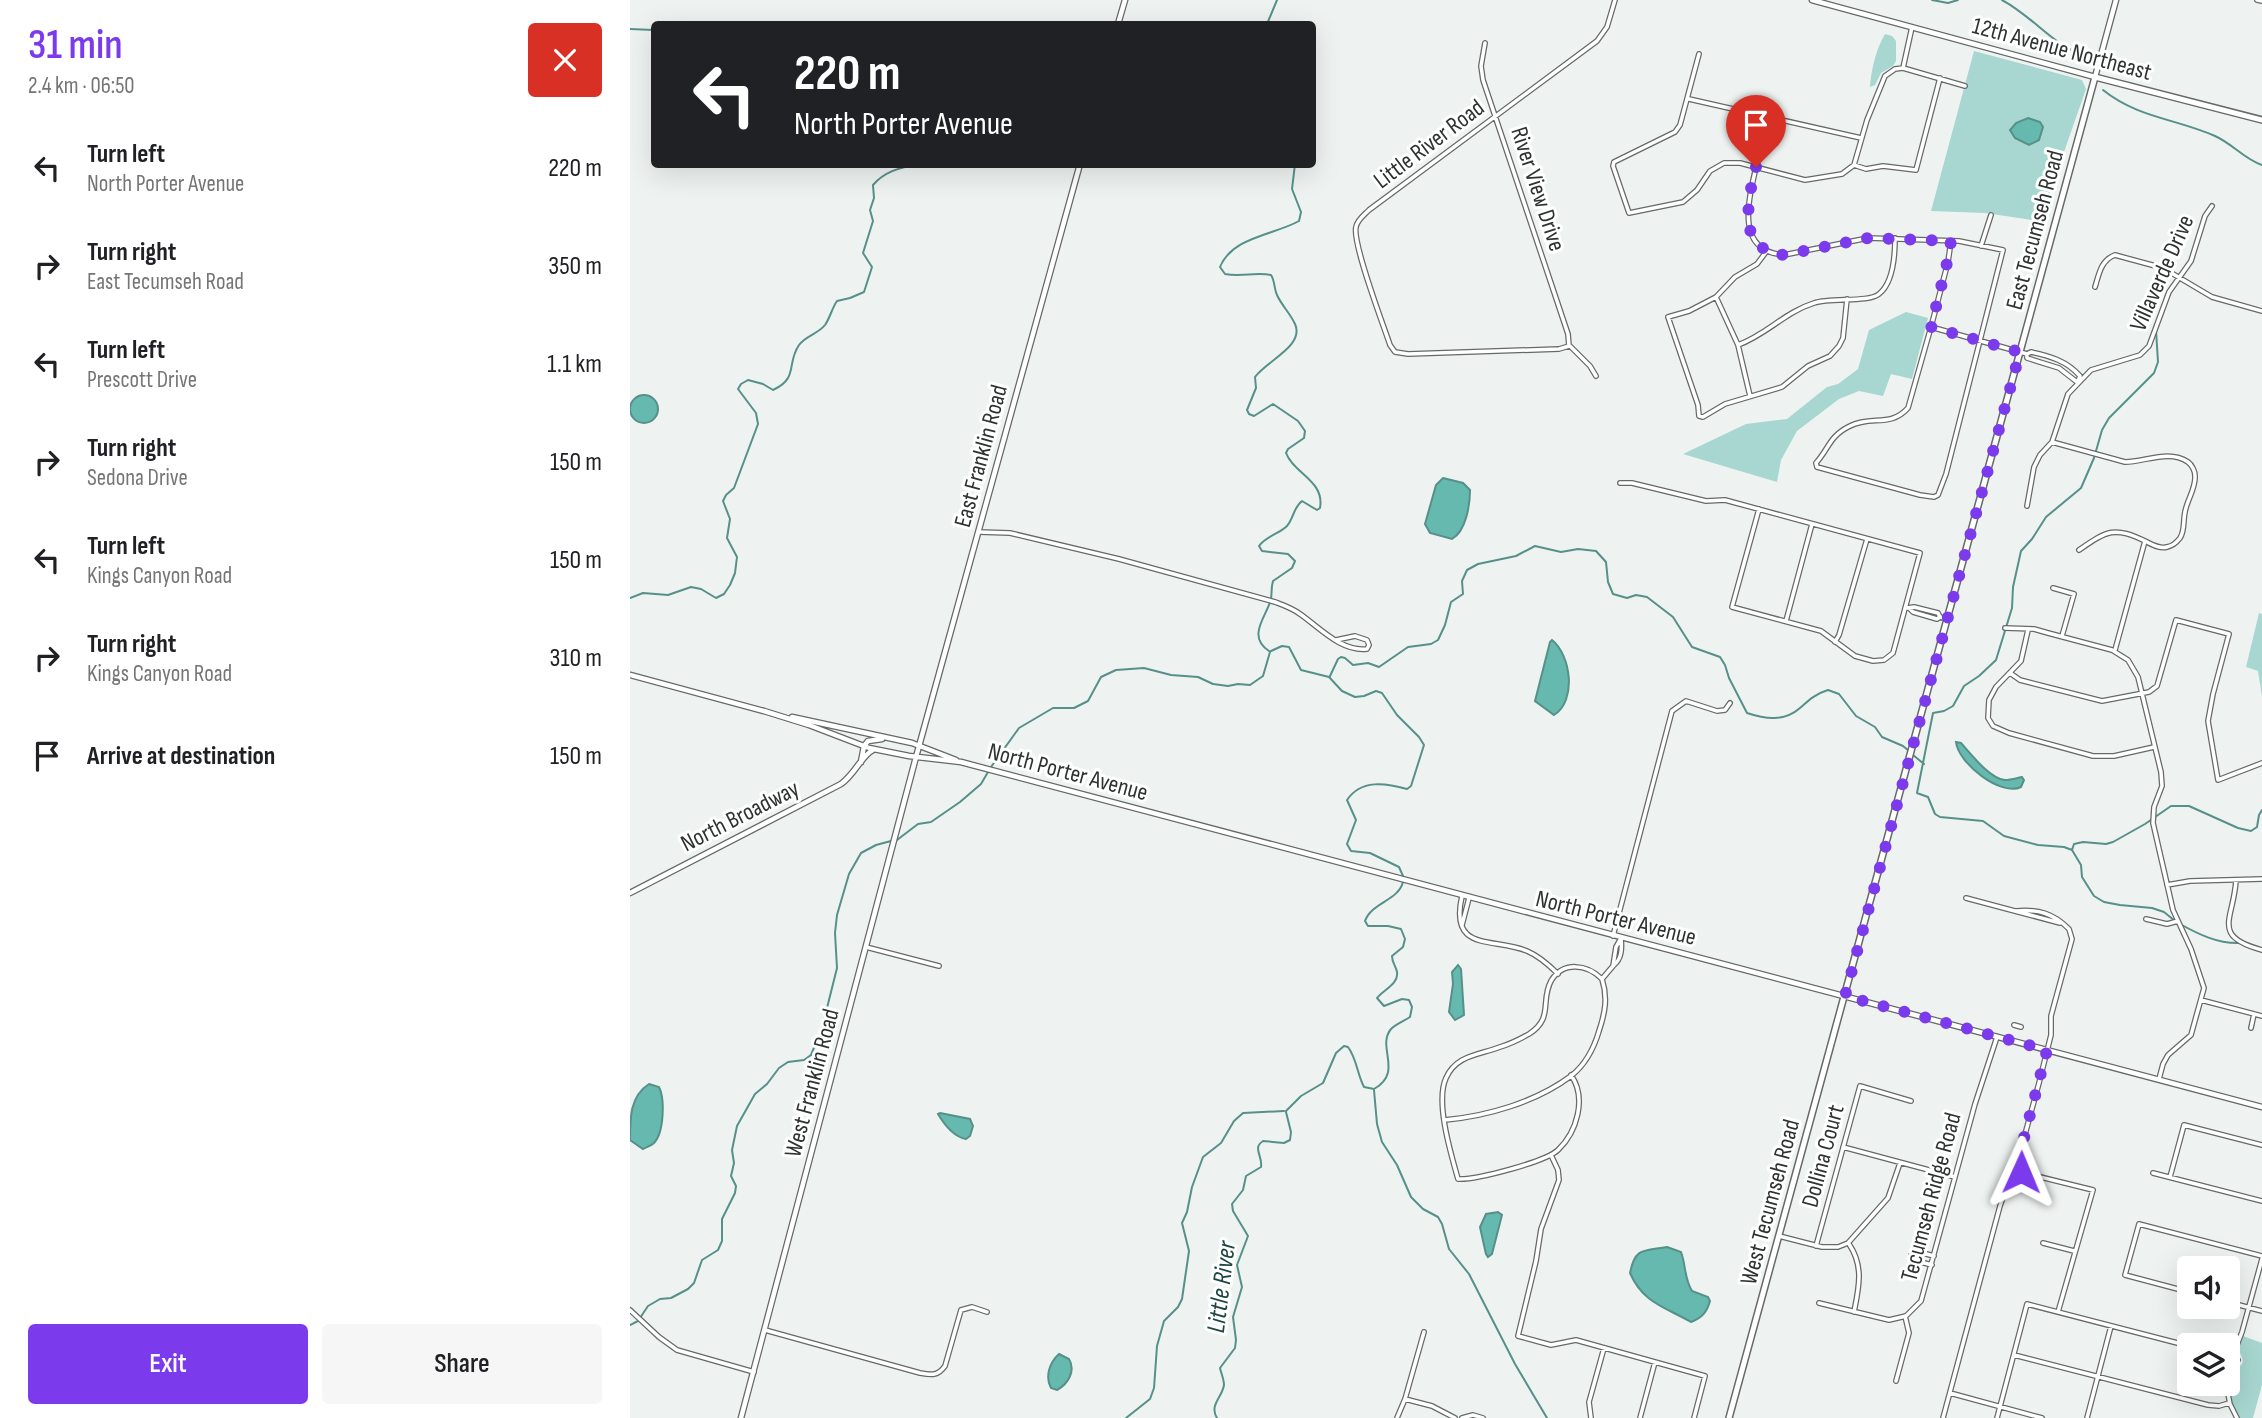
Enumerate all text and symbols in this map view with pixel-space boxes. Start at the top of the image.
street label: 12th Avenue Northeast [1969,11,2155,87]
text: 31 min [28,20,123,71]
button: close [528,23,602,97]
text: 220 m [794,45,900,104]
icon: left [679,49,770,140]
text: 2.4 km · 06:50 [28,72,135,100]
street label: Little River Road [1368,93,1490,195]
pin [1726,95,1786,167]
text: North Porter Avenue [794,105,1013,144]
icon: arrive [1737,106,1775,144]
street label: River View Drive [1504,123,1572,255]
text: Turn left [87,139,165,170]
street label: East Tecumseh Road [2000,147,2070,313]
icon: left [28,149,66,187]
text: 220 m [548,153,602,184]
text: North Porter Avenue [87,170,244,198]
street label: Villaverde Drive [2124,211,2200,335]
text: Turn right [87,237,176,268]
icon: right [28,247,66,285]
text: 350 m [548,251,602,282]
text: East Tecumseh Road [87,268,244,296]
text: Turn left [87,335,165,366]
icon: left [28,345,66,383]
text: 1.1 km [547,349,602,380]
text: Prescott Drive [87,366,197,394]
street label: East Franklin Road [948,382,1014,530]
text: Turn right [87,433,176,464]
icon: right [28,443,66,481]
text: 150 m [550,447,602,478]
text: Sedona Drive [87,464,188,492]
text: Turn left [87,531,165,562]
icon: left [28,541,66,579]
text: 150 m [550,545,602,576]
text: Kings Canyon Road [87,562,232,590]
text: Turn right [87,629,176,660]
icon: right [28,639,66,677]
text: 310 m [550,643,602,674]
text: Kings Canyon Road [87,660,232,688]
icon: arrive [28,737,66,775]
street label: North Porter Avenue [985,737,1151,807]
text: Arrive at destination [87,741,275,772]
text: 150 m [550,741,602,772]
street label: North Broadway [676,774,804,858]
street label: North Porter Avenue [1533,884,1699,952]
street label: West Franklin Road [778,1006,846,1160]
street label: Dollina Court [1795,1102,1851,1210]
street label: Tecumseh Ridge Road [1895,1109,1967,1285]
street label: West Tecumseh Road [1734,1116,1806,1288]
position arrow [1984,1135,2058,1209]
water label: Little River [1201,1238,1243,1335]
map controls [2177,1256,2240,1396]
button: sound [2177,1256,2240,1319]
button: Exit [28,1324,308,1404]
button: Share [322,1324,602,1404]
button: layers [2177,1333,2240,1396]

